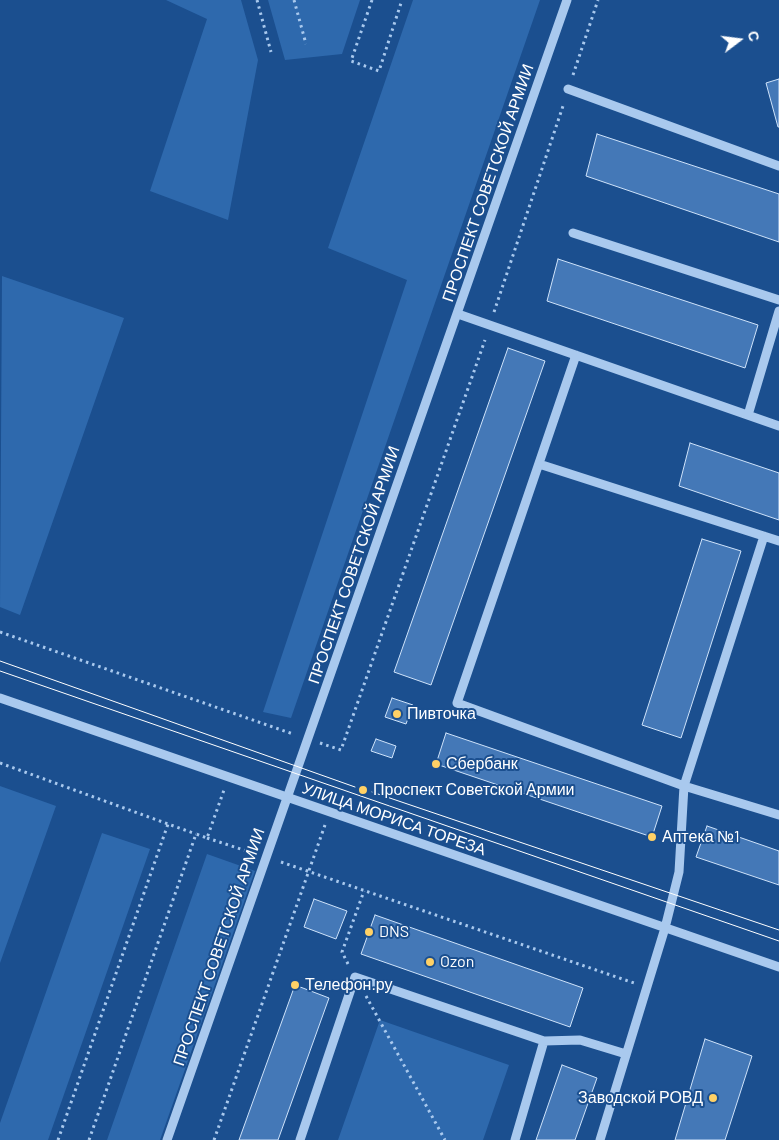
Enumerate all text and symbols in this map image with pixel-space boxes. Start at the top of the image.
north arrow [714,15,764,65]
text: С [744,29,763,43]
street label: ПРОСПЕКТ СОВЕТСКОЙ АРМИИ [438,62,538,304]
street label: ПРОСПЕКТ СОВЕТСКОЙ АРМИИ [304,444,404,686]
place label: Пивточка [407,704,476,724]
marker: Пивточка [391,708,403,720]
place label: Сбербанк [446,754,518,774]
marker: Сбербанк [430,758,442,770]
street label: УЛИЦА МОРИСА ТОРЕЗА [300,778,488,860]
place label: Проспект Советской Армии [373,780,575,800]
marker: Проспект Советской Армии [357,784,369,796]
street label: ПРОСПЕКТ СОВЕТСКОЙ АРМИИ [169,826,269,1068]
place label: Аптека №1 [662,827,740,847]
marker: Аптека №1 [646,831,658,843]
place label: DNS [379,922,409,942]
marker: DNS [363,926,375,938]
place label: Ozon [440,952,474,972]
marker: Ozon [424,956,436,968]
place label: Телефон.ру [305,975,393,995]
marker: Телефон.ру [289,979,301,991]
place label: Заводской РОВД [578,1088,703,1108]
marker: Заводской РОВД [707,1092,719,1104]

